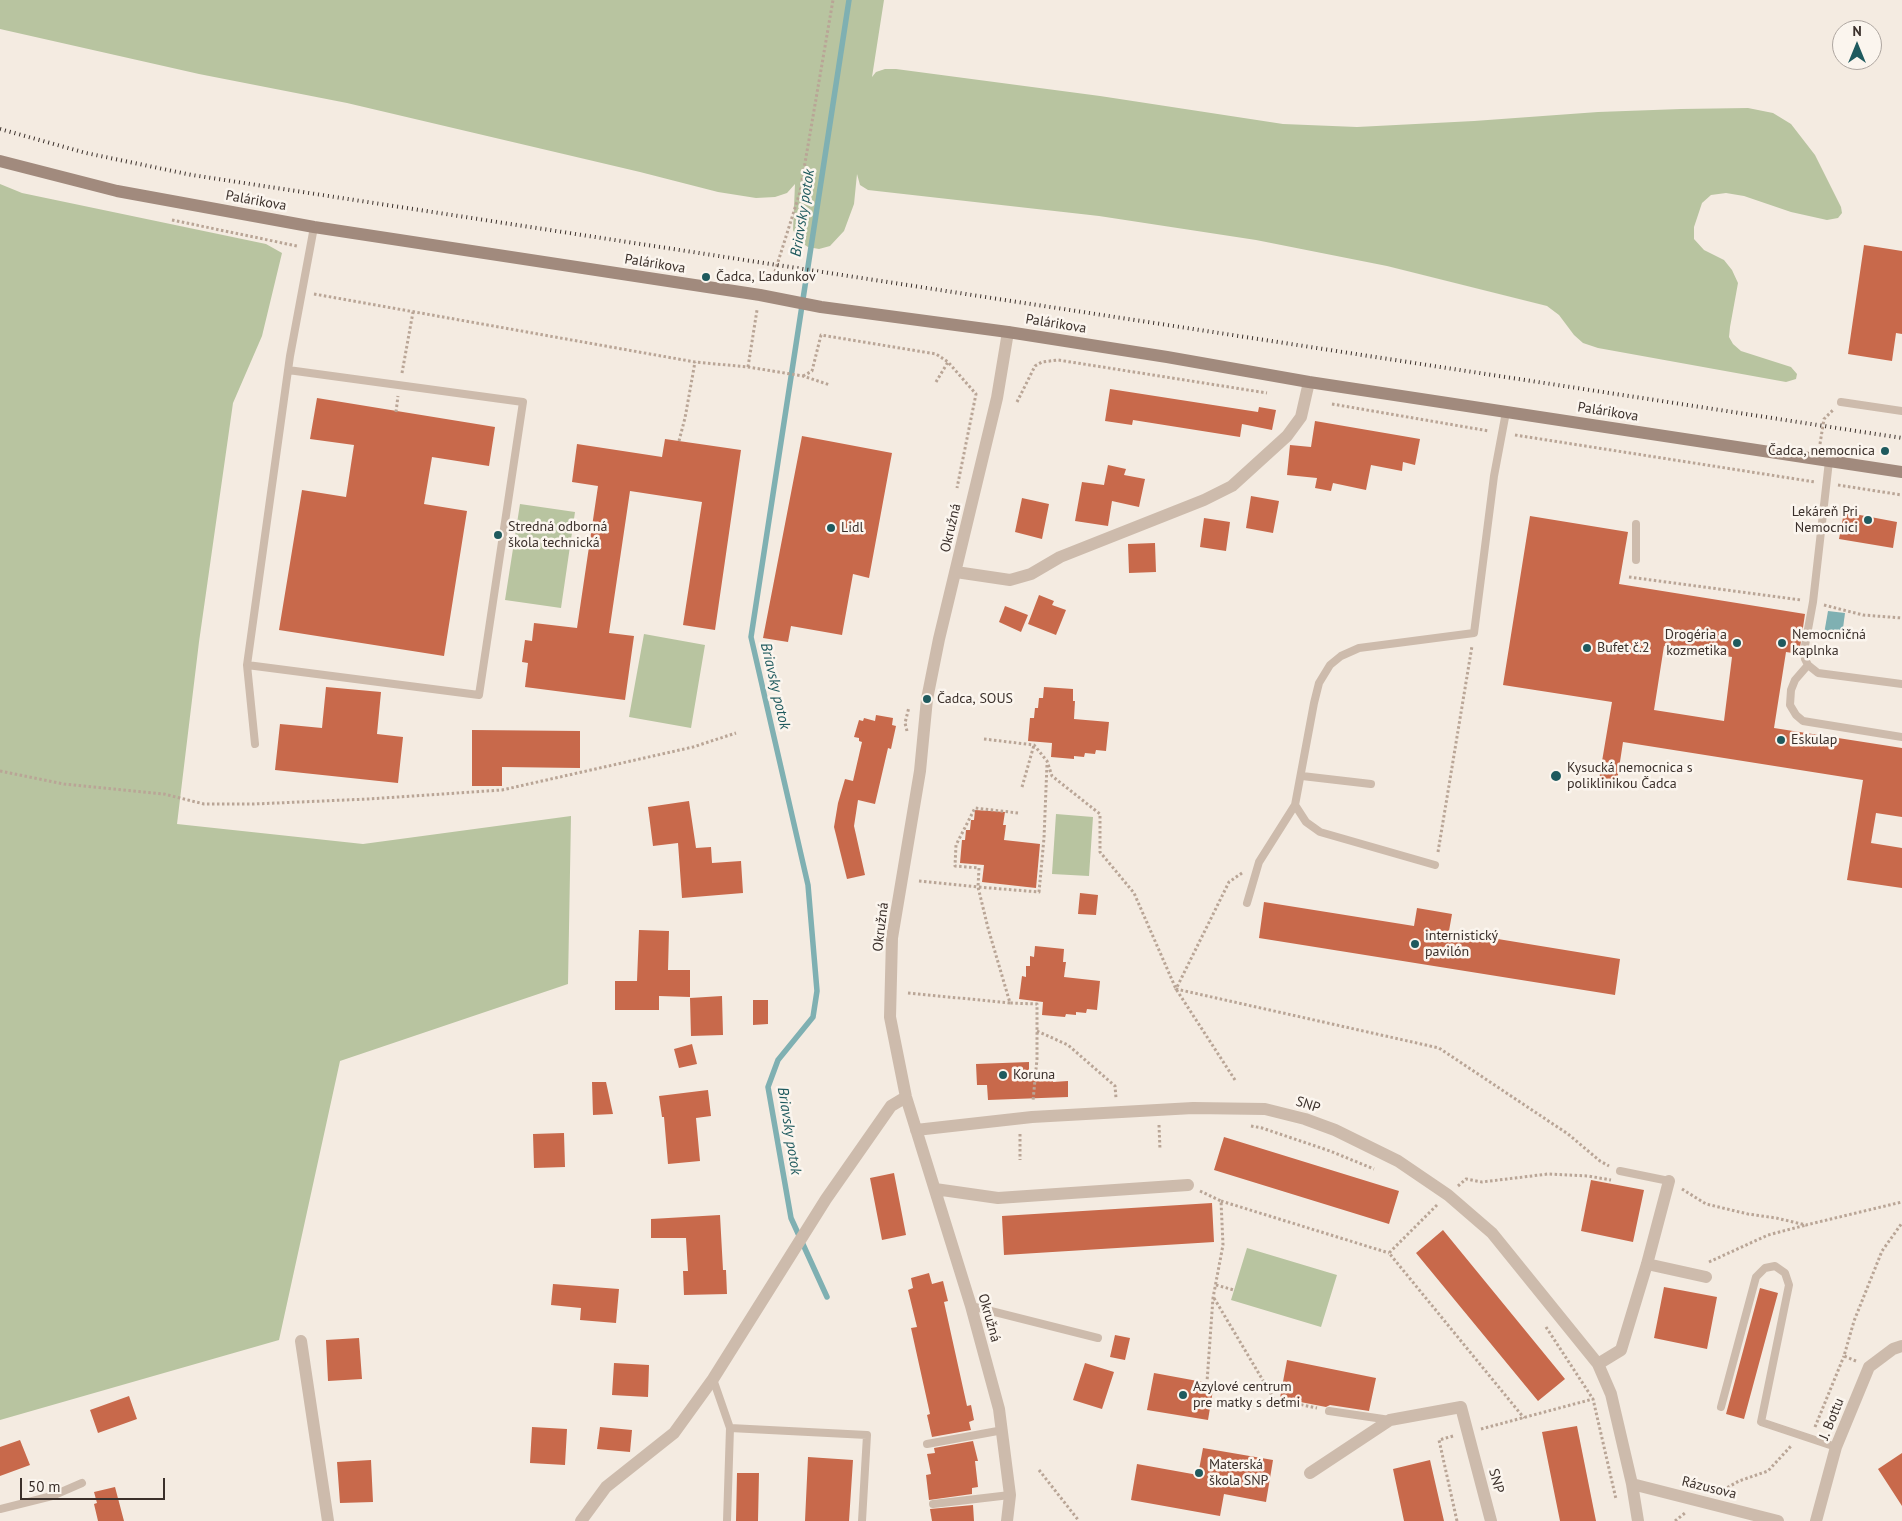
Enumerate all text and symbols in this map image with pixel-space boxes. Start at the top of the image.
north arrow [1832,20,1882,70]
text: N [1852,22,1862,40]
water label: Briavsky potok [787,168,819,258]
street label: Palárikova [224,187,288,215]
street label: Palárikova [623,251,687,277]
place label: Čadca, Ľadunkov [716,269,816,285]
marker: Čadca, Ľadunkov [700,271,712,283]
street label: Palárikova [1024,311,1088,337]
street label: Palárikova [1576,399,1640,425]
place label: Čadca, nemocnica [1768,443,1875,459]
marker: Čadca, nemocnica [1879,445,1891,457]
street label: Okružná [937,502,965,554]
place label: Lekáreň Pri Nemocnici [1792,504,1858,536]
marker: Lekáreň Pri Nemocnici [1862,514,1874,526]
place label: Stredná odborná škola technická [508,519,607,552]
place label: Lidl [841,520,864,536]
marker: Lidl [825,522,837,534]
marker: Stredná odborná škola technická [492,529,504,541]
place label: Drogéria a kozmetika [1665,627,1727,660]
place label: Nemocničná kaplnka [1792,627,1866,660]
marker: Drogéria a kozmetika [1731,637,1743,649]
marker: Nemocničná kaplnka [1776,637,1788,649]
place label: Bufet č.2 [1597,640,1650,656]
water label: Briavsky potok [756,641,794,731]
marker: Bufet č.2 [1581,642,1593,654]
place label: Čadca, SOUS [937,691,1013,707]
marker: Čadca, SOUS [921,693,933,705]
place label: Eskulap [1791,732,1837,748]
marker: Eskulap [1775,734,1787,746]
place label: Kysucká nemocnica s poliklinikou Čadca [1567,760,1693,792]
marker: Kysucká nemocnica s poliklinikou Čadca [1549,769,1563,783]
street label: Okružná [870,901,892,953]
place label: internistický pavilón [1425,928,1498,960]
marker: internistický pavilón [1409,938,1421,950]
place label: Koruna [1013,1067,1055,1083]
marker: Koruna [997,1069,1009,1081]
water label: Briavsky potok [773,1086,805,1176]
street label: SNP [1294,1093,1322,1117]
street label: Okružná [974,1292,1004,1344]
place label: Azylové centrum pre matky s deťmi [1193,1379,1300,1411]
marker: Azylové centrum pre matky s deťmi [1177,1389,1189,1401]
street label: J. Bottu [1816,1396,1848,1442]
place label: Materská škola SNP [1209,1457,1268,1490]
marker: Materská škola SNP [1193,1467,1205,1479]
street label: SNP [1485,1467,1507,1495]
scale bar [22,1468,168,1500]
street label: Rázusova [1680,1473,1738,1503]
text: 50 m [28,1477,61,1496]

